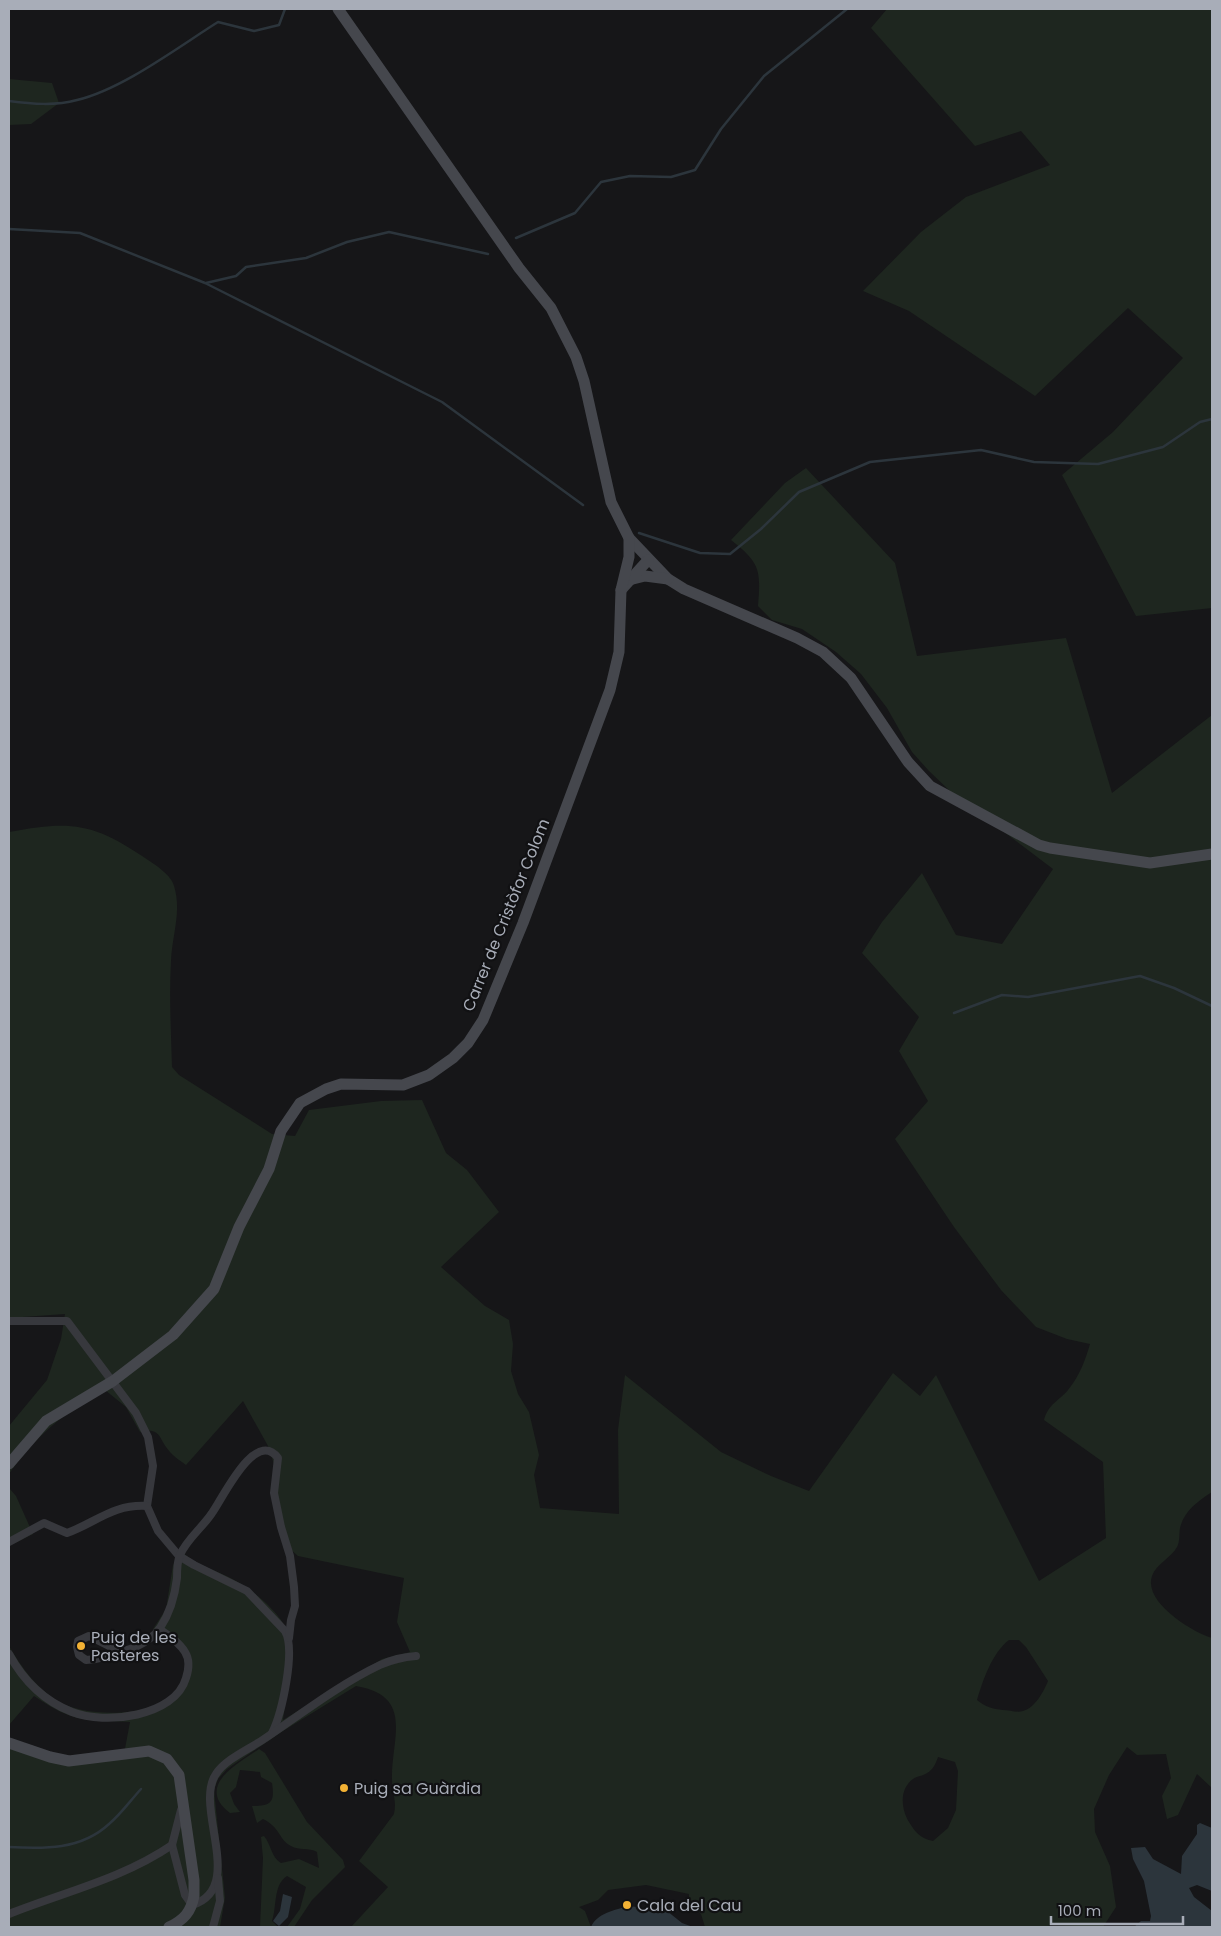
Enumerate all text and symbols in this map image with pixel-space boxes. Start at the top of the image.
street label: Carrer de Cristòfor Colom [457,815,555,1015]
place label: Puig de les Pasteres [91,1626,177,1667]
marker: Puig de les Pasteres [75,1640,87,1652]
place label: Puig sa Guàrdia [354,1777,481,1800]
marker: Puig sa Guàrdia [338,1782,350,1794]
place label: Cala del Cau [637,1894,742,1917]
scale bar [1051,1894,1184,1926]
marker: Cala del Cau [621,1899,633,1911]
text: 100 m [1058,1900,1101,1921]

